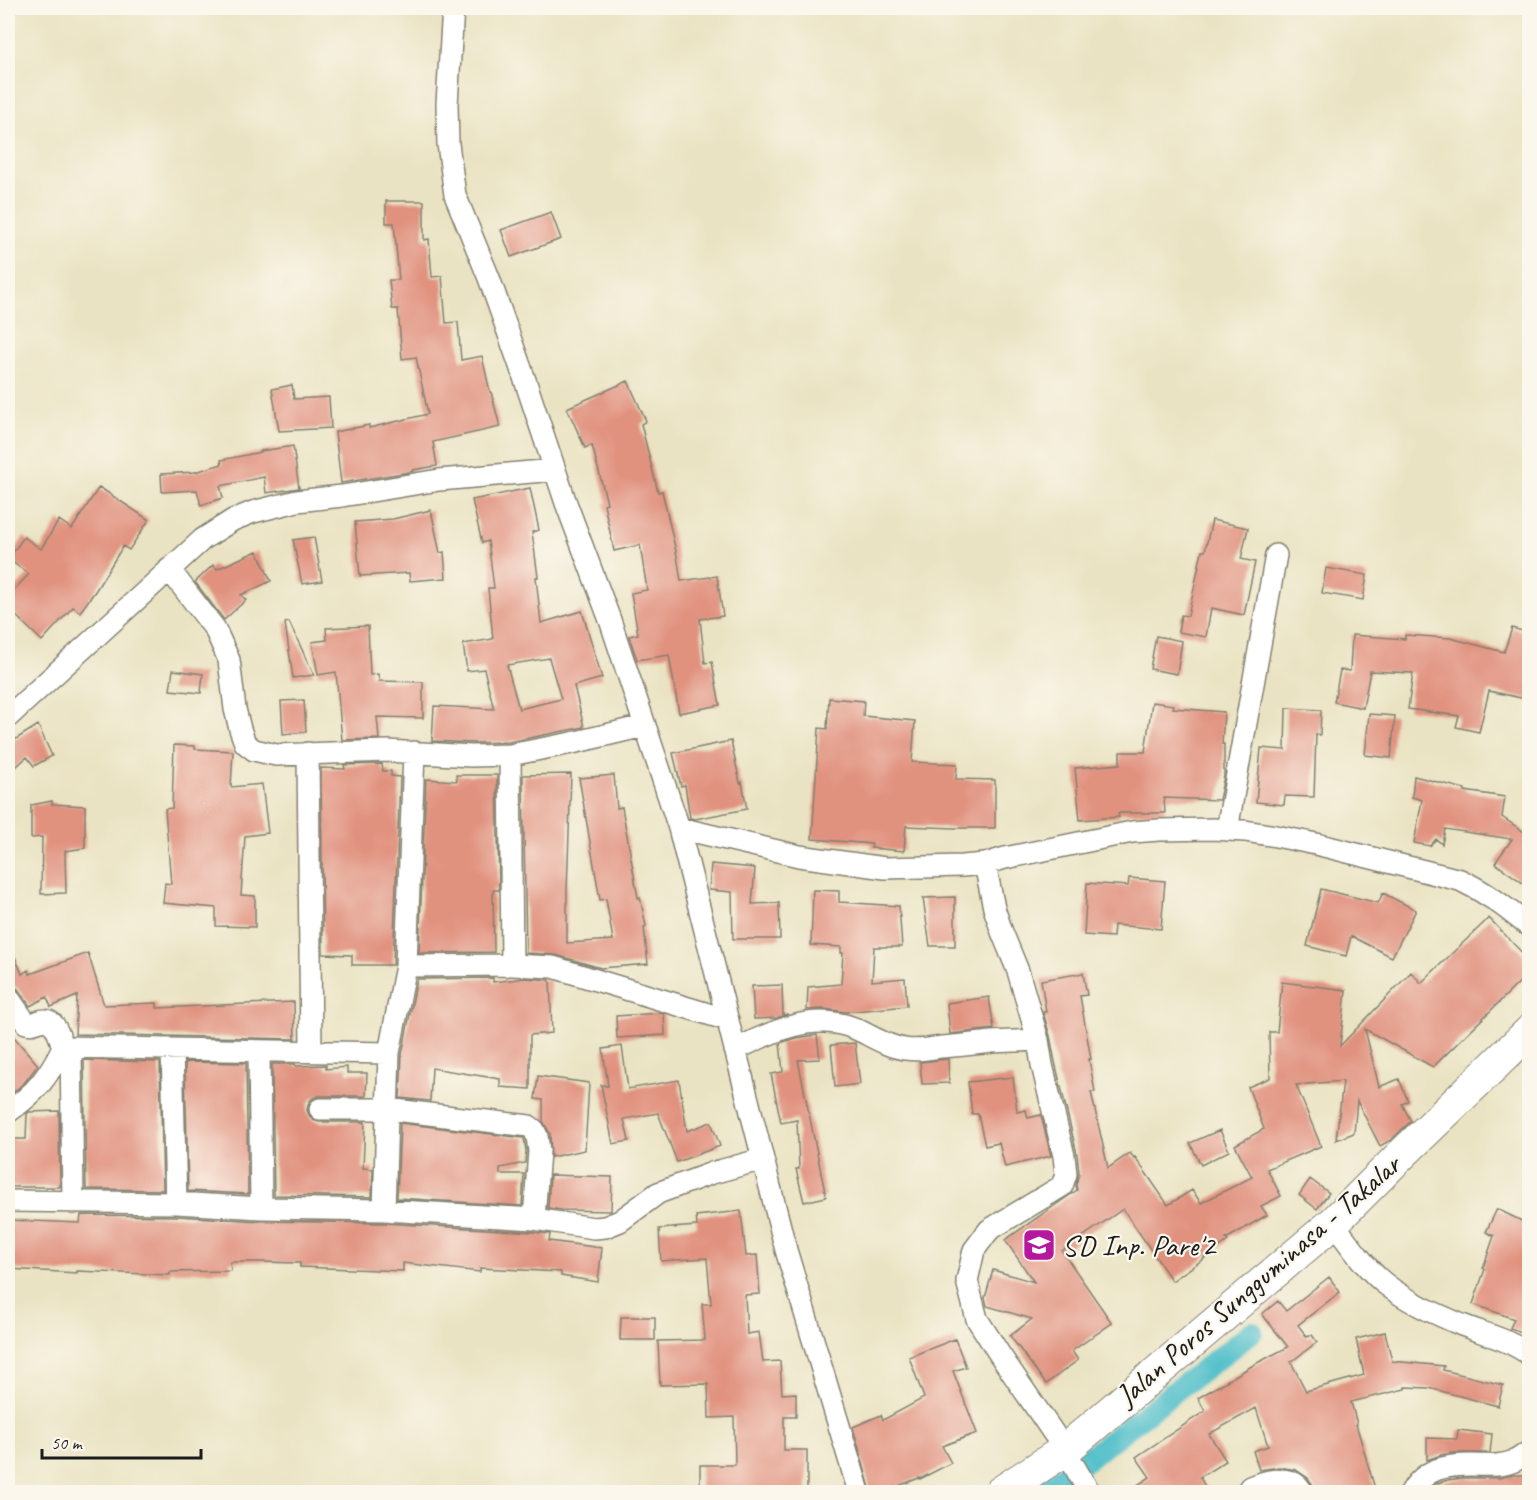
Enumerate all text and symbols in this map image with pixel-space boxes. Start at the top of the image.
street label: Jalan Poros Sungguminasa - Takalar [1106,1145,1410,1415]
place label: SD Inp. Pare'2 [1062,1226,1217,1264]
school or university icon: SD Inp. Pare'2 [1021,1227,1057,1263]
scale bar [42,1422,201,1460]
text: 50 m [51,1432,84,1454]

